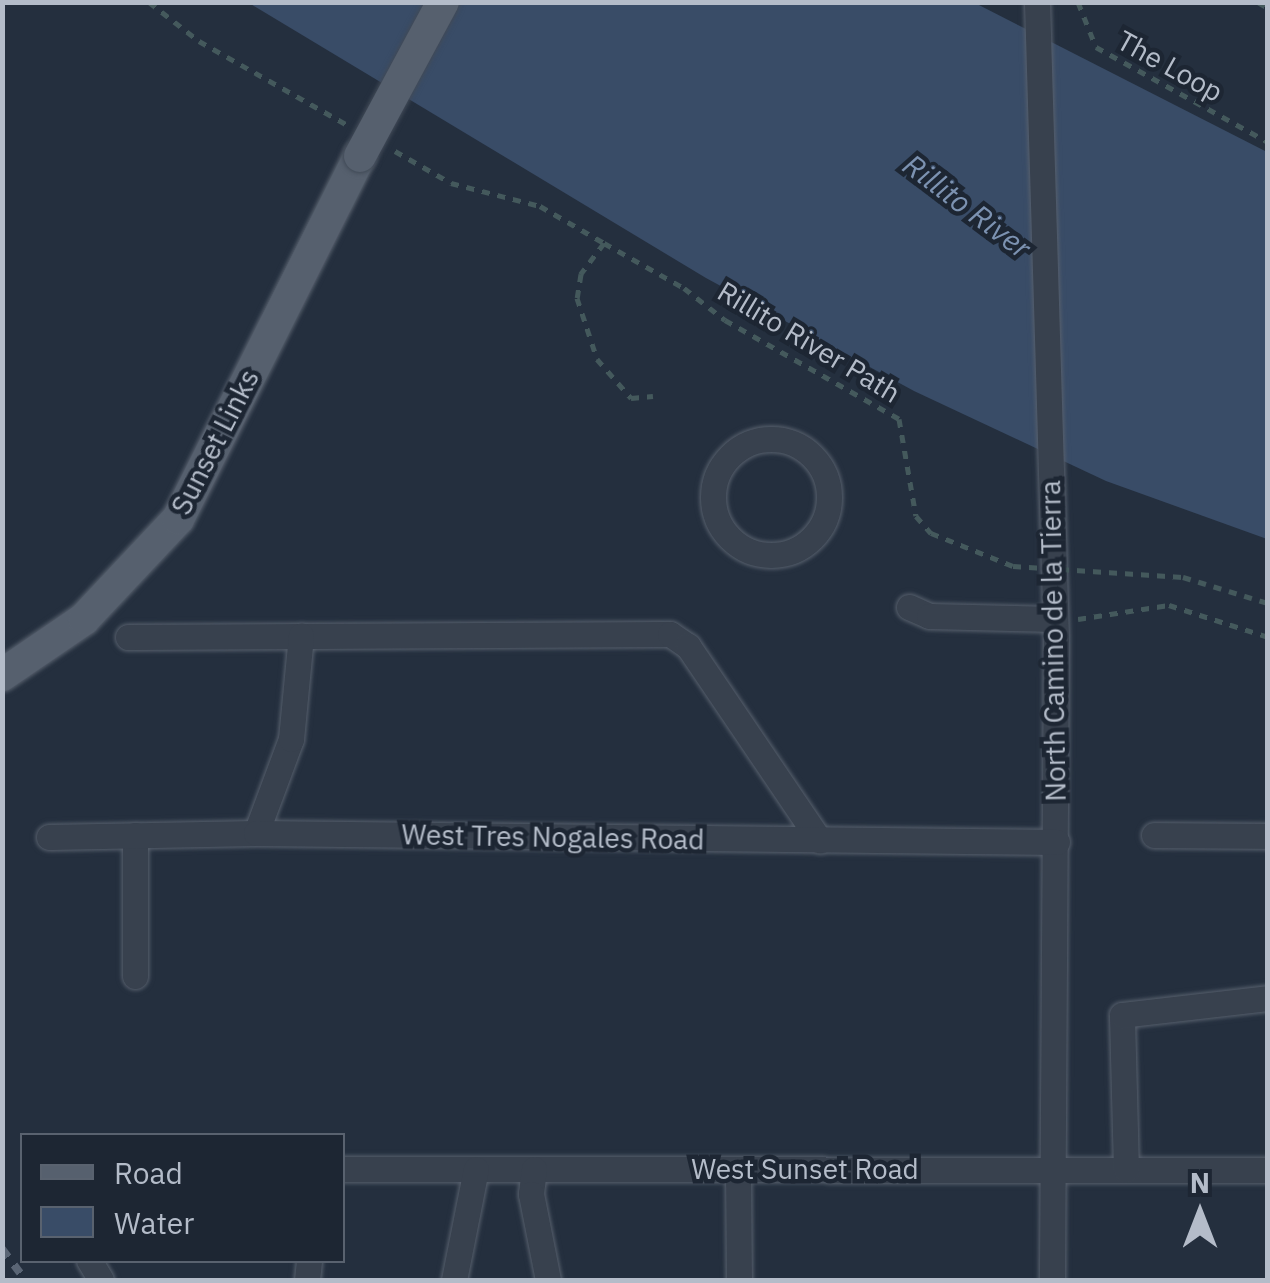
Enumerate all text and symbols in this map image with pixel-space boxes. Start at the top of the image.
street label: The Loop [1111,23,1229,109]
water label: Rillito River [896,146,1038,266]
street label: Rillito River Path [712,274,906,410]
street label: Sunset Links [164,364,266,520]
street label: North Camino de la Tierra [1033,480,1073,802]
street label: West Tres Nogales Road [401,818,705,856]
legend [20,1133,345,1263]
street label: West Sunset Road [691,1152,919,1186]
text: Road [114,1153,183,1192]
north arrow [1150,1163,1250,1263]
text: N [1190,1164,1210,1201]
text: Water [114,1203,194,1242]

